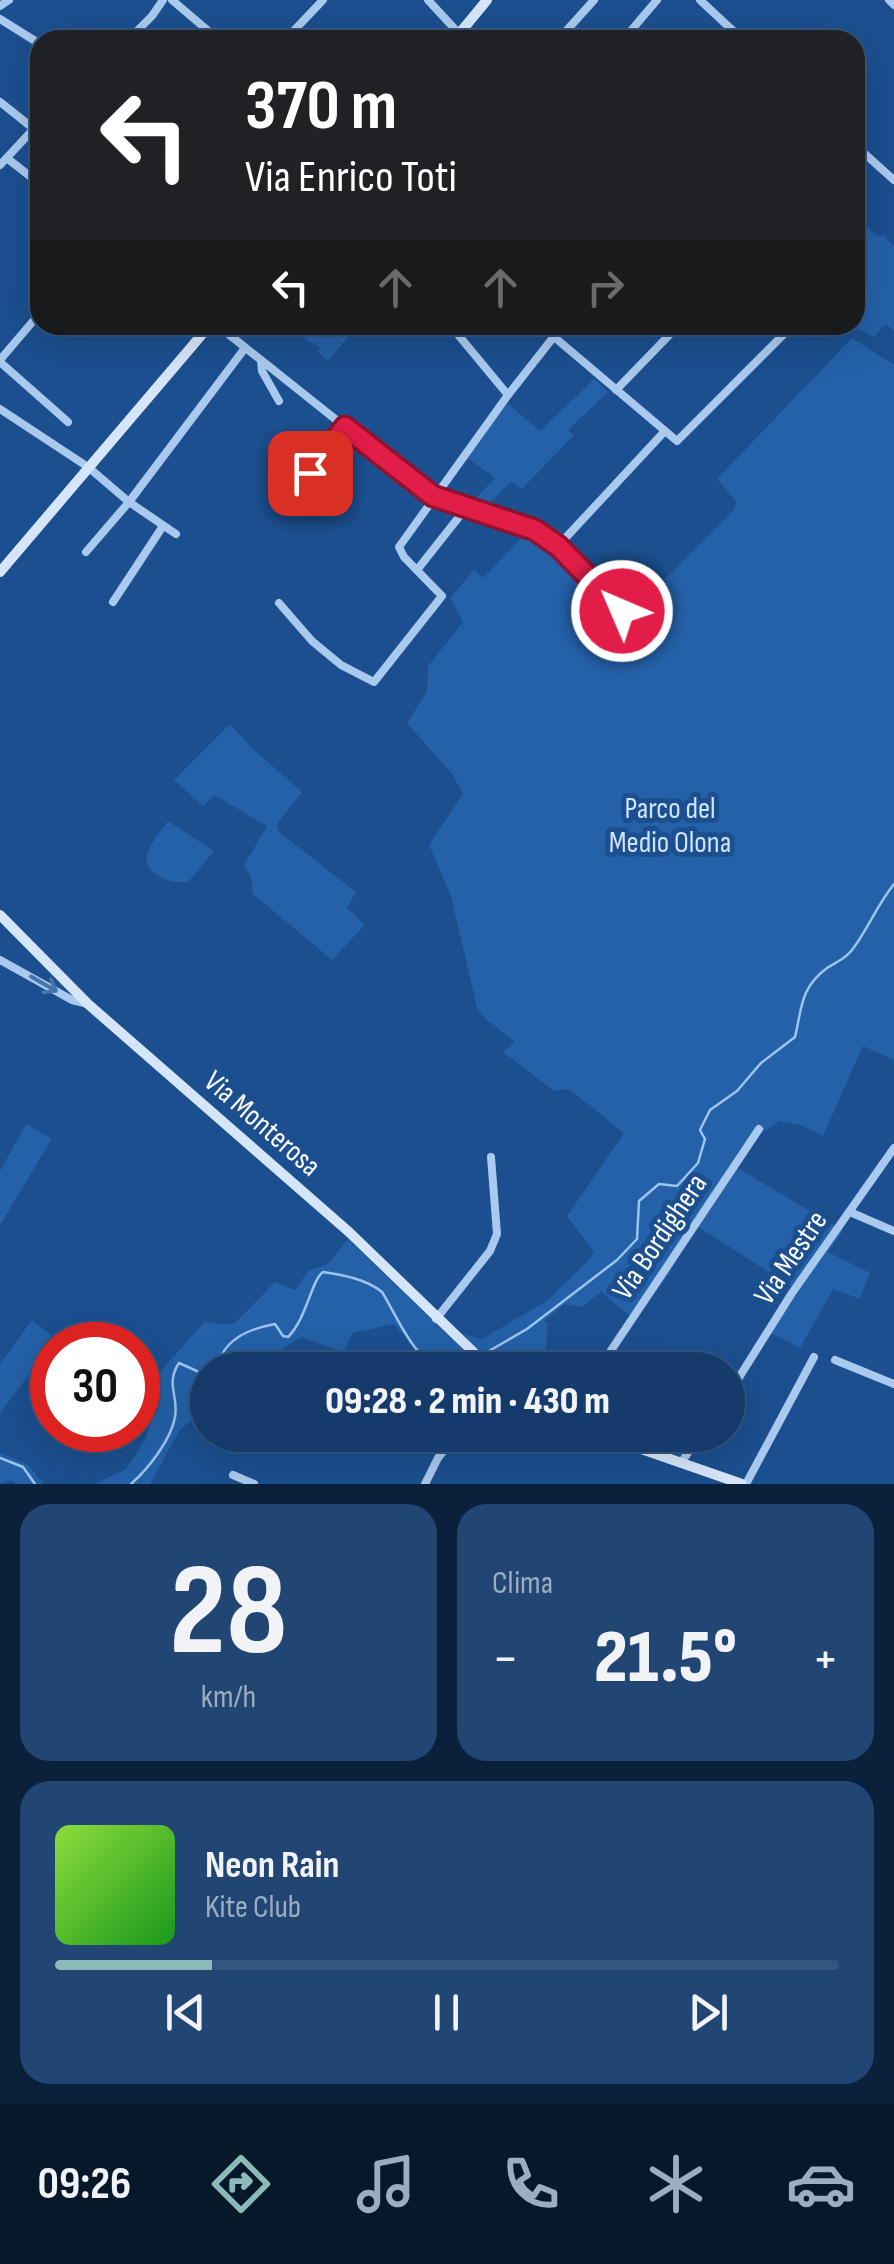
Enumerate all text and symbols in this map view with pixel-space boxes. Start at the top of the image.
text: 370 m [245,65,397,149]
icon: left [80,70,210,200]
text: Via Enrico Toti [245,150,457,205]
icon: left [263,260,318,315]
icon: ahead [368,260,423,315]
icon: ahead [473,260,528,315]
icon: right [578,260,633,315]
pin [268,431,353,516]
icon: arrive [283,446,338,501]
position arrow [570,559,674,663]
park label: Parco del Medio Olona [609,791,731,861]
one-way arrow [29,974,57,994]
street label: Via Monterosa [196,1064,328,1184]
street label: Via Bordighera [605,1167,715,1307]
street label: Via Mestre [747,1204,835,1312]
speed limit sign: 30 [30,1322,160,1452]
text: 09:28 · 2 min · 430 m [325,1379,610,1424]
text: 28 [169,1535,288,1691]
text: Clima [492,1564,553,1603]
text: 21.5° [594,1613,737,1704]
text: − [492,1626,519,1693]
text: + [812,1626,839,1693]
text: km/h [201,1678,256,1717]
text: Neon Rain [205,1843,339,1888]
text: Kite Club [205,1888,301,1927]
icon: previous [158,1985,213,2040]
icon: pause [419,1985,474,2040]
icon: next [681,1985,736,2040]
icon: directions [206,2149,276,2219]
icon: music [351,2149,421,2219]
icon: phone [496,2149,566,2219]
icon: climate [641,2149,711,2219]
icon: car [786,2149,856,2219]
text: 09:26 [38,2157,131,2212]

